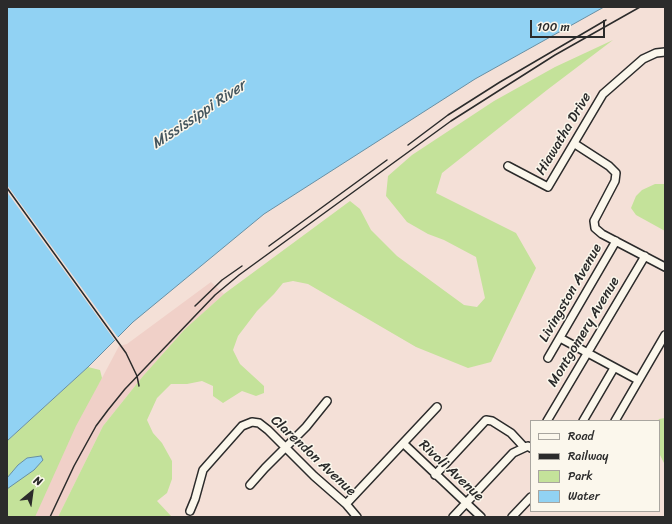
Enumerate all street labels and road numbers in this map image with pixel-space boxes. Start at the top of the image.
street label: Hiawatha Drive [533,90,595,178]
street label: Livingston Avenue [536,241,606,345]
street label: Montgomery Avenue [545,274,623,390]
street label: Clarendon Avenue [267,412,359,500]
street label: Rivoli Avenue [415,437,487,505]

